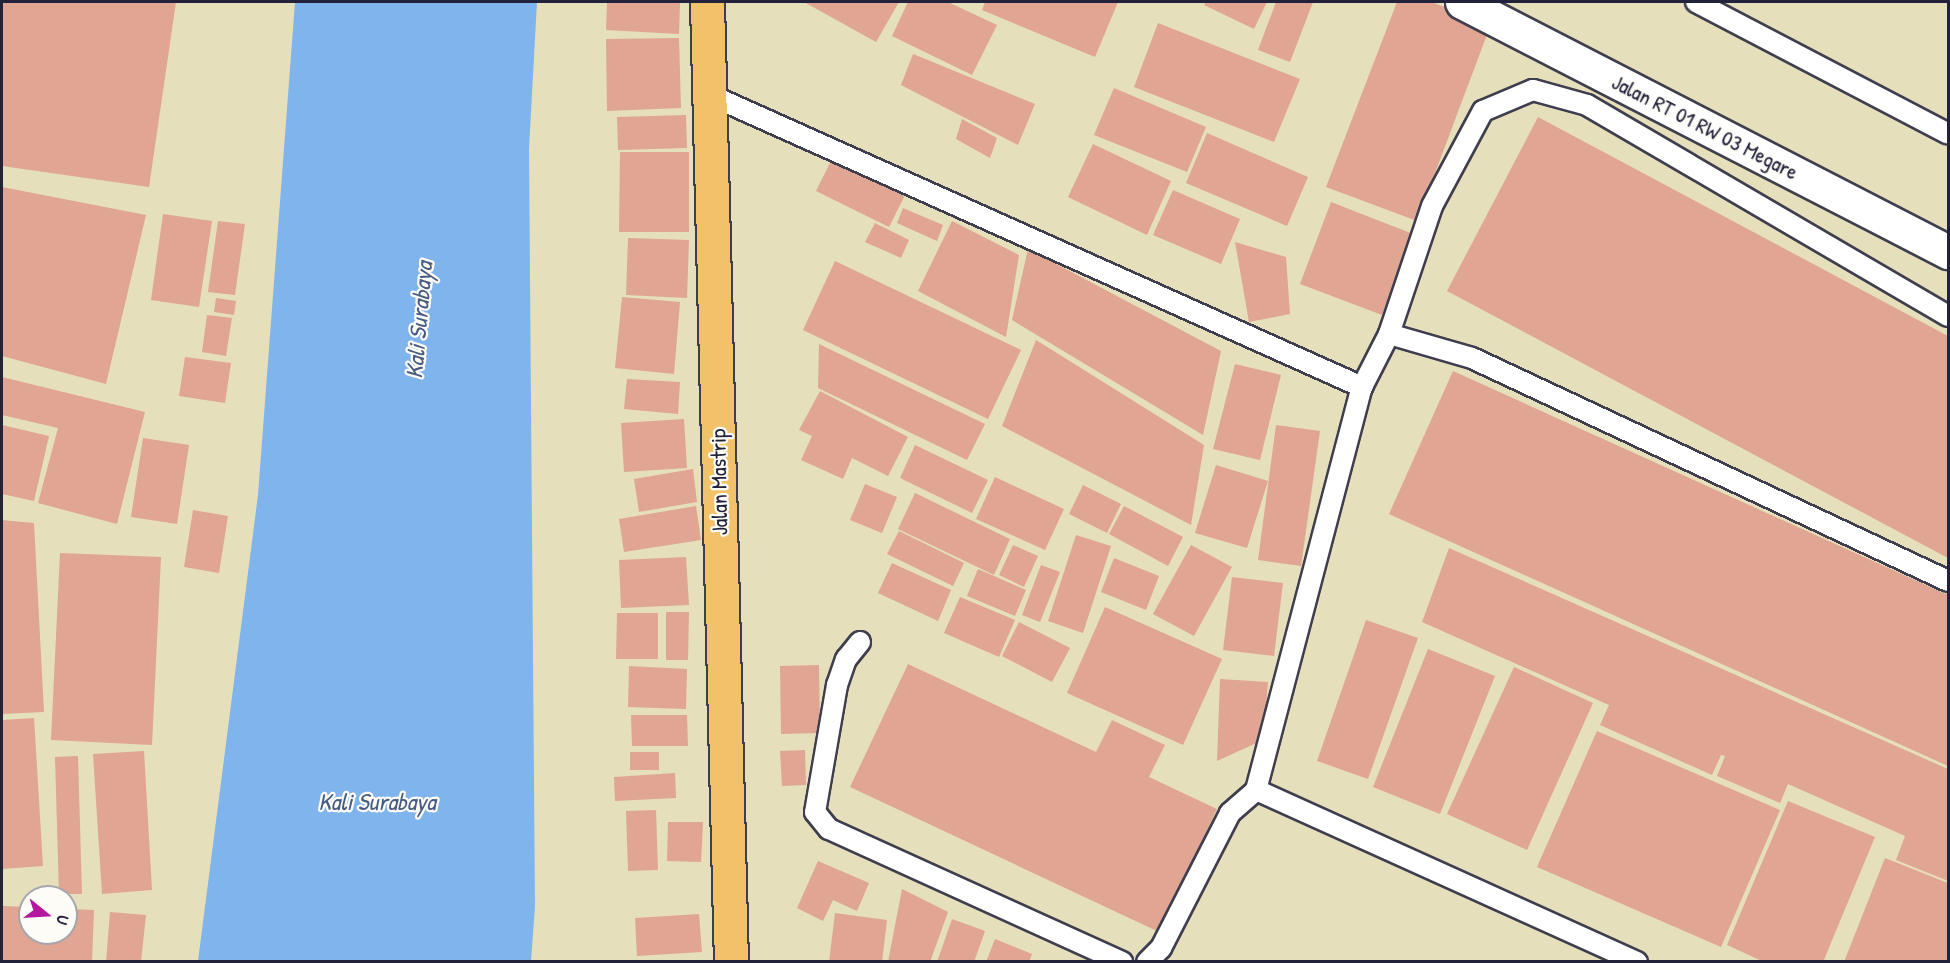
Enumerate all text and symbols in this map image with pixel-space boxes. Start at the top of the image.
street label: Jalan RT 01 RW 03 Megare [1608,69,1802,185]
water label: Kali Surabaya [400,260,438,380]
street label: Jalan Mastrip [705,428,733,536]
water label: Kali Surabaya [318,788,436,816]
north arrow [18,885,78,945]
text: U [51,912,75,928]

